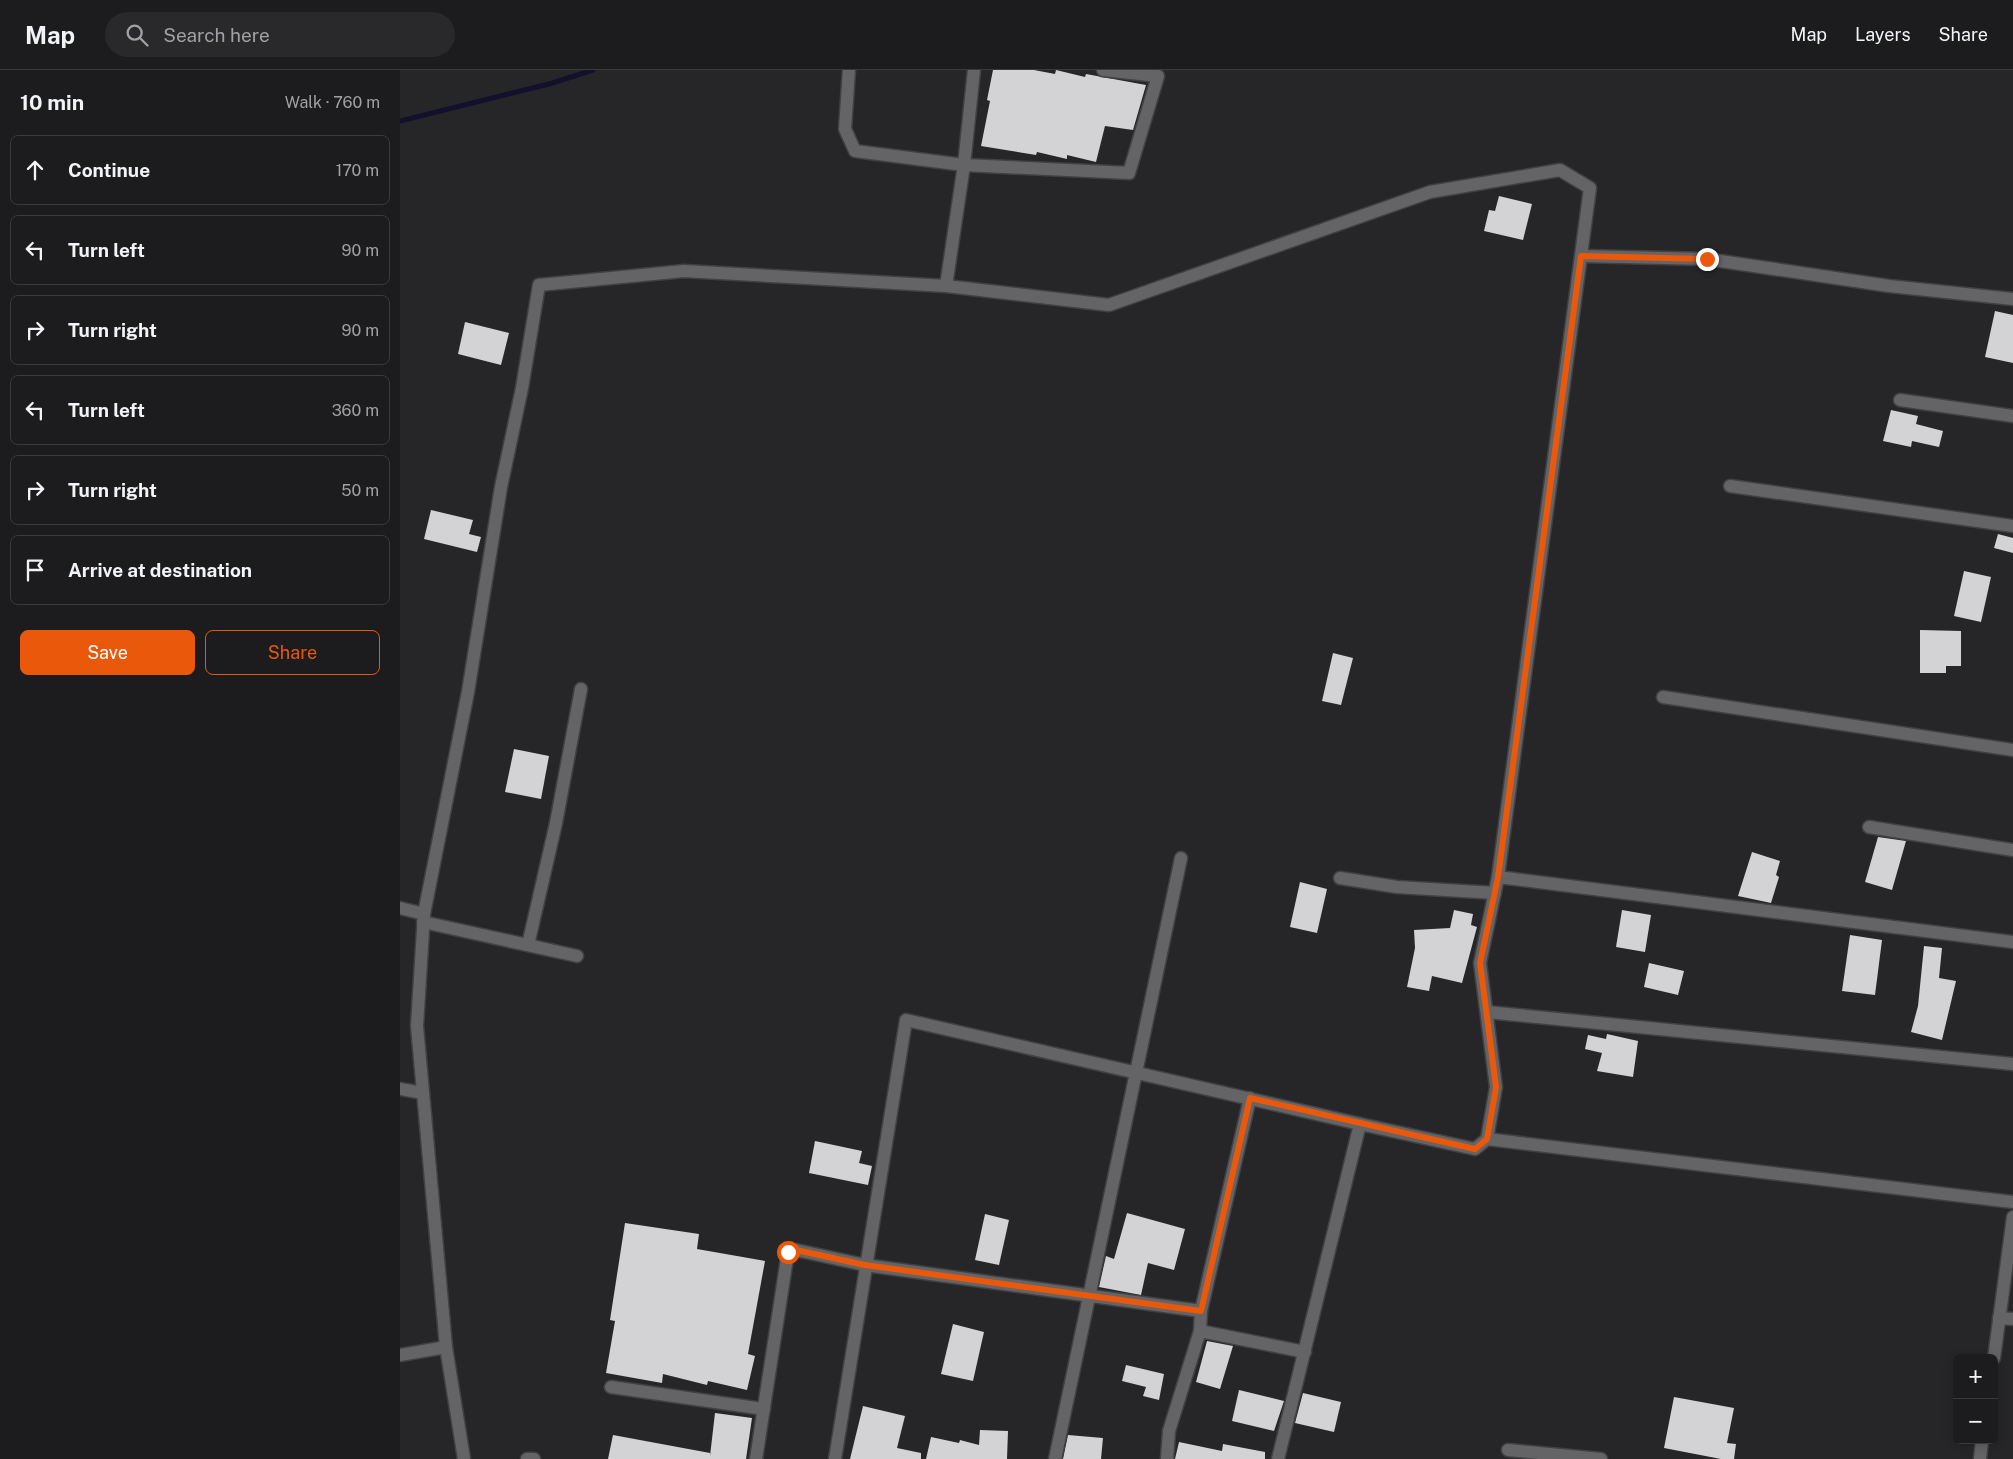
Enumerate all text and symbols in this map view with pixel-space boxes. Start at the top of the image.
search box [105,12,455,57]
text: Map [25,21,75,49]
icon: search [123,21,151,49]
text: Search here [163,24,270,46]
text: Map [1791,24,1827,45]
text: Layers [1855,24,1911,45]
text: Share [1939,24,1988,45]
text: 10 min [20,90,84,115]
text: Walk · 760 m [285,93,380,112]
icon: ahead [21,156,49,184]
text: Continue [68,159,150,181]
text: 170 m [336,161,379,180]
icon: left [21,236,49,264]
text: Turn left [68,239,145,261]
text: 90 m [342,241,379,260]
route end [1696,248,1719,271]
icon: right [21,316,49,344]
text: Turn right [68,319,157,341]
text: 90 m [342,321,379,340]
icon: left [21,396,49,424]
text: Turn left [68,399,145,421]
text: 360 m [332,401,379,420]
icon: right [21,476,49,504]
text: Turn right [68,479,157,501]
text: 50 m [341,481,379,500]
icon: arrive [21,556,49,584]
text: Arrive at destination [68,559,252,581]
button: Save [20,630,195,675]
button: Share [205,630,380,675]
route start [777,1241,800,1264]
map controls [1953,1354,1998,1444]
button: + [1953,1354,1998,1399]
button: − [1953,1399,1998,1444]

